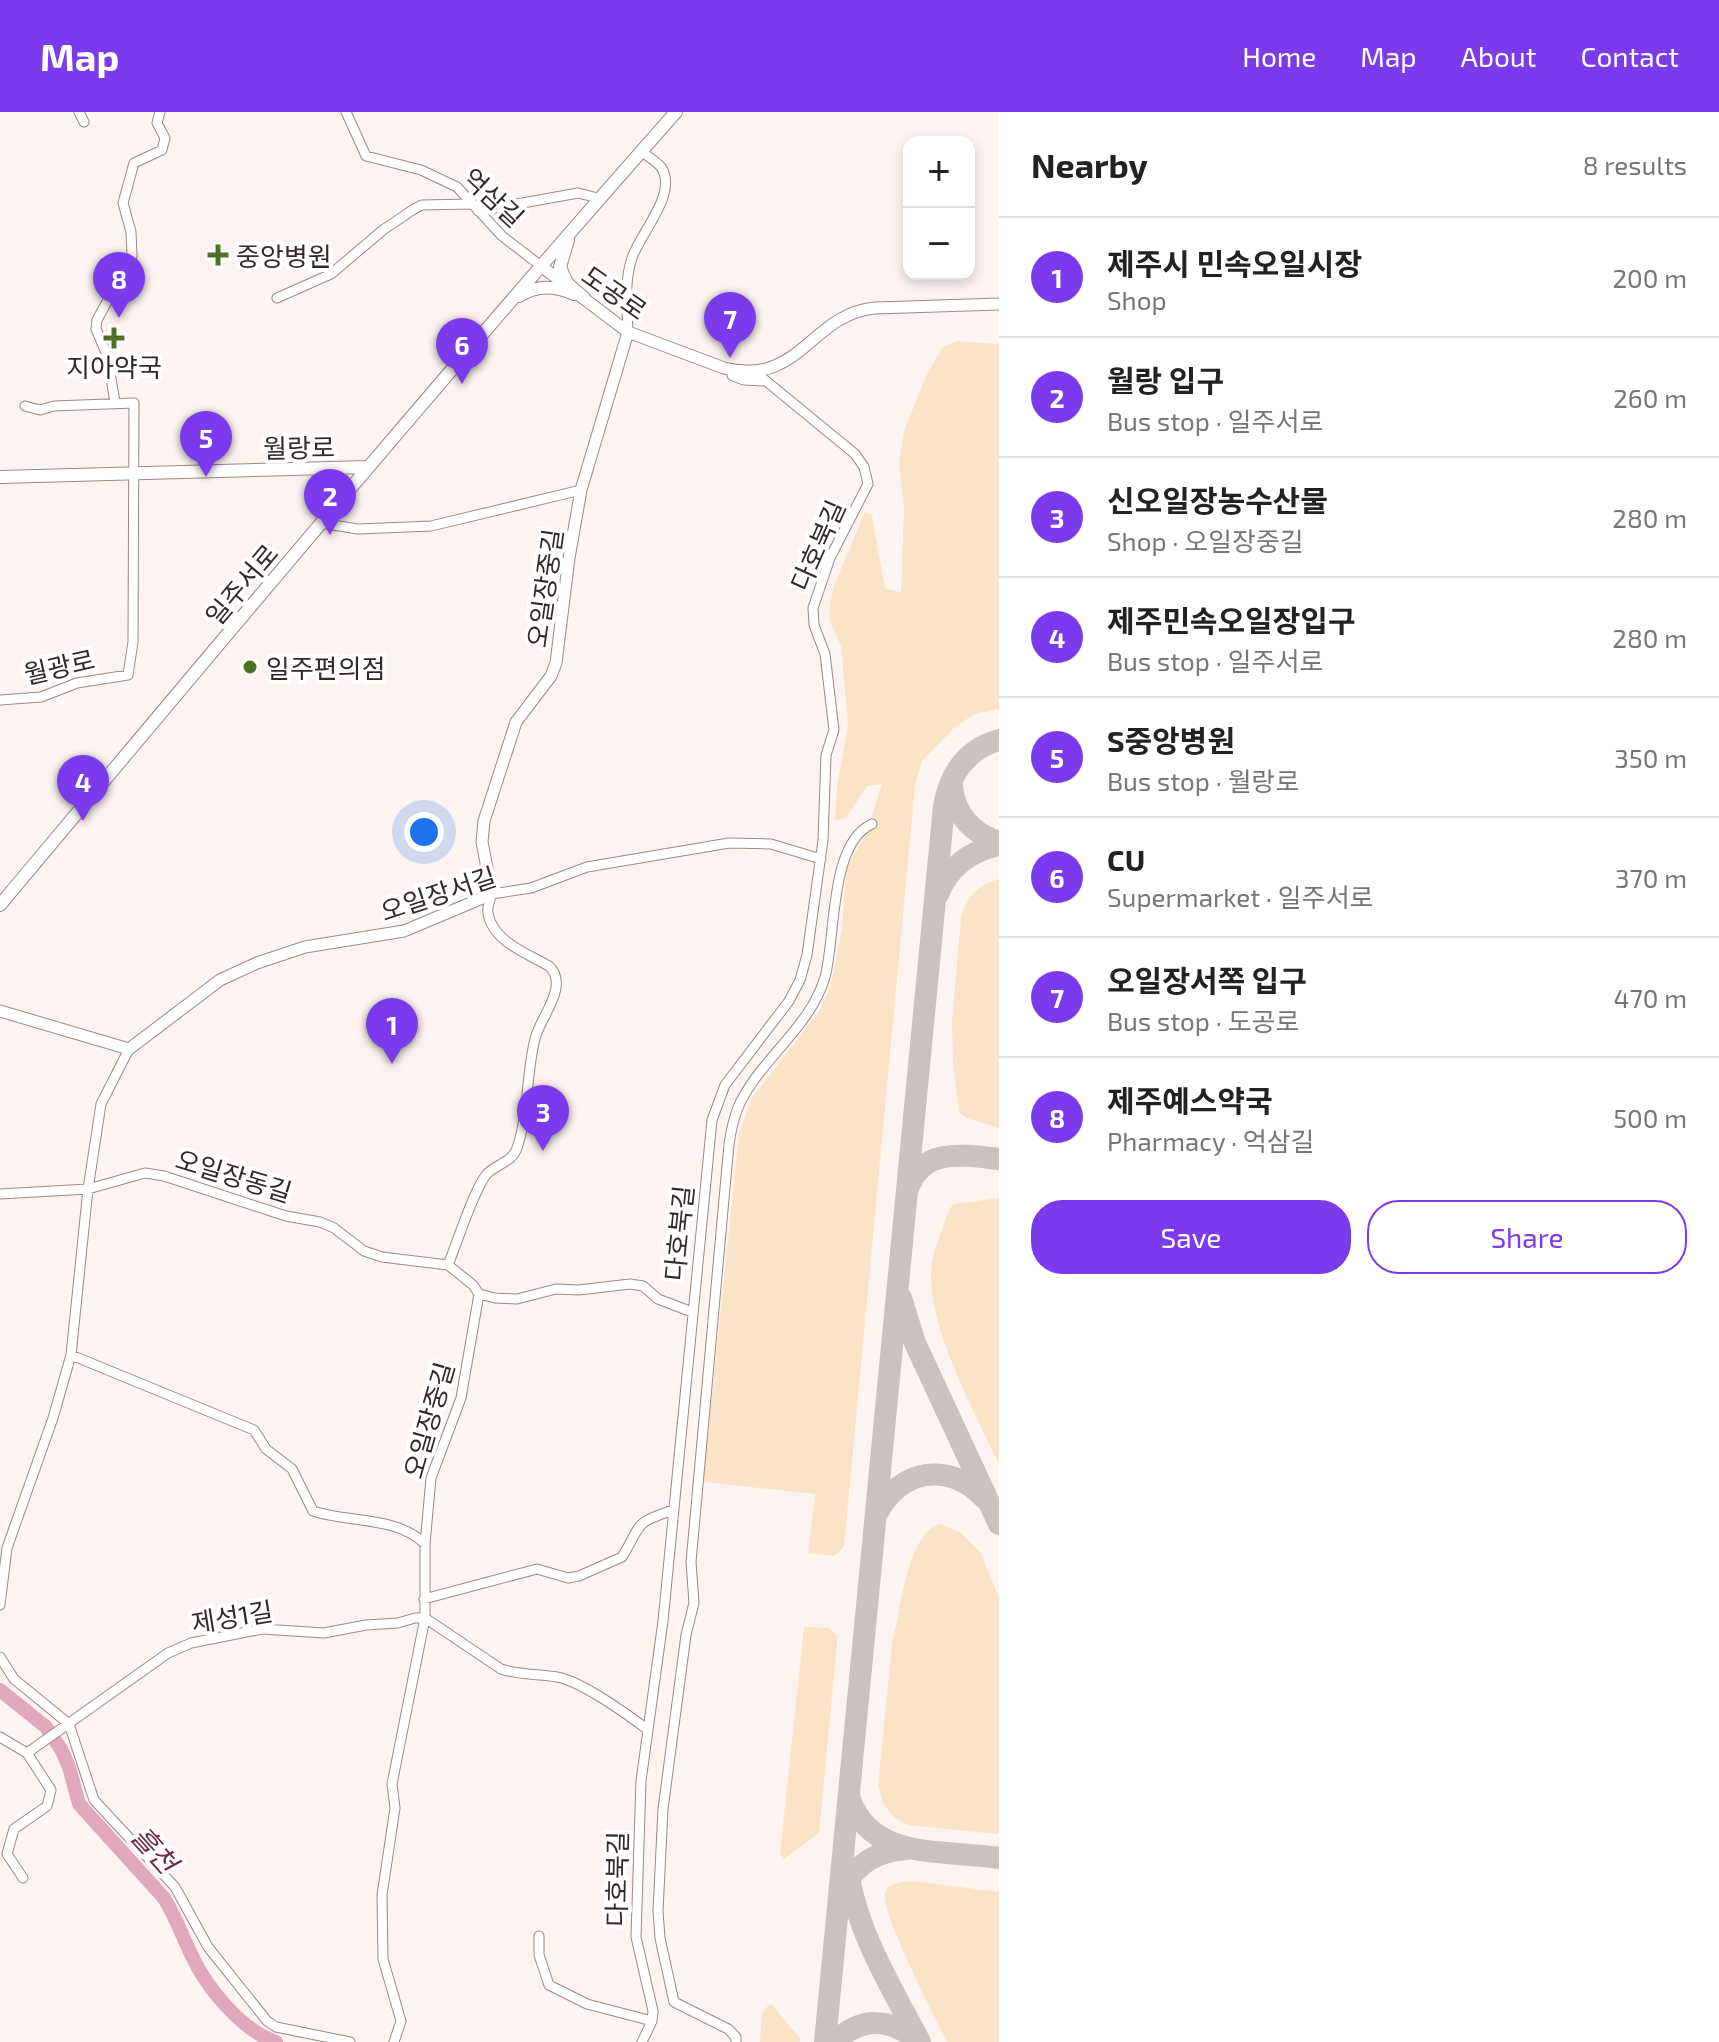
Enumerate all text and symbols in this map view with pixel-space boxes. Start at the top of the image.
text: Map [40,33,119,79]
text: Home [1242,39,1316,73]
text: Map [1360,39,1417,73]
text: About [1461,39,1536,73]
text: Contact [1580,39,1679,73]
map controls [903,136,975,280]
button: + [903,136,975,208]
text: Nearby [1031,144,1148,185]
text: 8 results [1583,149,1687,180]
street label: 억삼길 [457,161,531,233]
button: − [903,208,975,280]
place label: 중앙병원 [236,240,332,271]
marker: 중앙병원 [207,244,229,266]
text: 제주시 민속오일시장 [1107,245,1362,281]
pin: 8 [93,252,145,318]
street label: 도공로 [577,259,653,325]
text: 1 [1051,262,1063,293]
text: 200 m [1612,262,1687,293]
text: Shop [1107,284,1167,315]
pin: 7 [704,292,756,358]
pin: 6 [436,318,488,384]
marker: 지아약국 [105,329,123,347]
place label: 지아약국 [66,351,162,382]
text: 월랑 입구 [1107,362,1224,398]
text: 2 [1049,382,1065,413]
text: 260 m [1613,382,1687,413]
text: Bus stop · 일주서로 [1107,405,1323,436]
pin: 5 [180,411,232,477]
street label: 월랑로 [263,431,335,463]
pin: 2 [304,469,356,535]
text: 신오일장농수산물 [1107,482,1328,518]
street label: 다호북길 [783,495,851,595]
text: 3 [1050,502,1064,533]
text: 280 m [1612,502,1687,533]
text: Shop · 오일장중길 [1107,525,1304,556]
street label: 오일장중길 [520,527,568,649]
street label: 일주서로 [198,537,284,631]
text: 제주민속오일장입구 [1107,602,1355,638]
text: 4 [1049,622,1065,653]
text: 280 m [1612,622,1687,653]
street label: 월광로 [21,643,97,689]
text: Bus stop · 일주서로 [1107,645,1323,676]
place label: 일주편의점 [266,652,386,683]
marker: 일주편의점 [241,658,259,676]
text: S중앙병원 [1107,722,1235,758]
text: 5 [1050,742,1064,773]
text: 350 m [1614,742,1687,773]
pin: 4 [57,755,109,821]
text: Bus stop · 월랑로 [1107,765,1299,796]
your location [404,812,444,852]
text: CU [1107,841,1145,877]
street label: 오일장서길 [376,860,500,926]
text: 6 [1049,862,1065,893]
text: 370 m [1615,862,1687,893]
text: Supermarket · 일주서로 [1107,881,1373,912]
text: 오일장서쪽 입구 [1107,962,1307,998]
text: 7 [1050,982,1064,1013]
text: 470 m [1613,982,1687,1013]
pin: 1 [366,998,418,1064]
text: Bus stop · 도공로 [1107,1005,1299,1036]
text: 제주예스약국 [1107,1082,1273,1118]
pin: 3 [517,1085,569,1151]
text: 8 [1049,1102,1065,1133]
text: 500 m [1613,1102,1687,1133]
text: Pharmacy · 억삼길 [1107,1125,1315,1156]
street label: 오일장동길 [172,1143,296,1207]
street label: 다호북길 [658,1184,698,1282]
button: Save [1031,1200,1351,1274]
button: Share [1367,1200,1687,1274]
street label: 오일장중길 [397,1358,459,1482]
street label: 제성1길 [189,1594,275,1638]
water label: 흘천 [125,1818,187,1882]
street label: 다호북길 [600,1831,632,1927]

